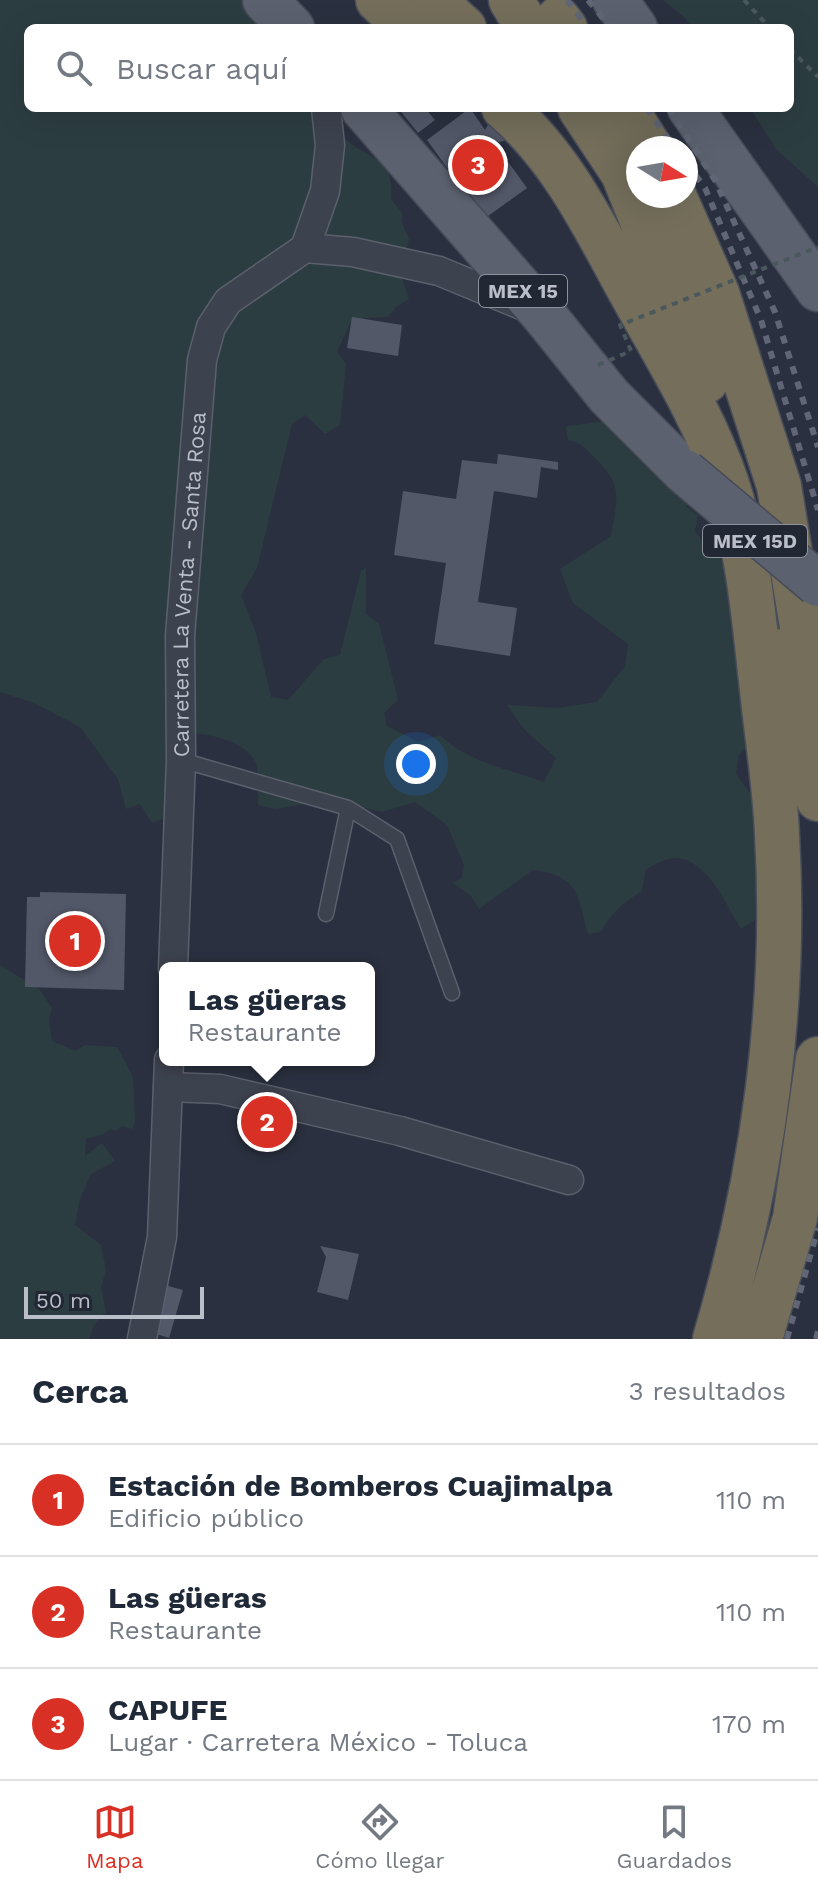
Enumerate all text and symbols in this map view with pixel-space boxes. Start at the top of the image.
search box [24,24,794,112]
icon: search [52,46,96,90]
text: Buscar aquí [116,51,288,86]
pin: 3 [452,135,504,195]
north arrow [626,136,698,208]
road number: MEX 15 [479,275,567,307]
street label: Carretera La Venta - Santa Rosa [168,411,211,757]
road number: MEX 15D [703,525,807,557]
your location [396,744,436,784]
pin: 1 [49,911,101,971]
popup [159,962,375,1066]
text: Las güeras [188,982,346,1017]
text: Restaurante [188,1017,342,1047]
pin: 2 [241,1092,293,1152]
scale bar [24,1283,204,1319]
text: 50 m [36,1288,91,1313]
text: Cerca [32,1371,128,1411]
text: 3 resultados [628,1376,786,1406]
text: Estación de Bomberos Cuajimalpa [108,1468,613,1503]
text: 1 [52,1485,64,1515]
text: 110 m [716,1485,786,1515]
text: Edificio público [108,1503,304,1533]
text: Las güeras [108,1580,267,1615]
text: 2 [50,1597,66,1627]
text: 110 m [716,1597,786,1627]
text: Restaurante [108,1615,262,1645]
text: CAPUFE [108,1692,227,1727]
text: 3 [50,1709,66,1739]
text: 170 m [712,1709,786,1739]
text: Lugar · Carretera México - Toluca [108,1727,528,1757]
tab: Mapa [86,1800,143,1873]
tab: Cómo llegar [315,1800,445,1873]
tab: Guardados [617,1800,732,1873]

